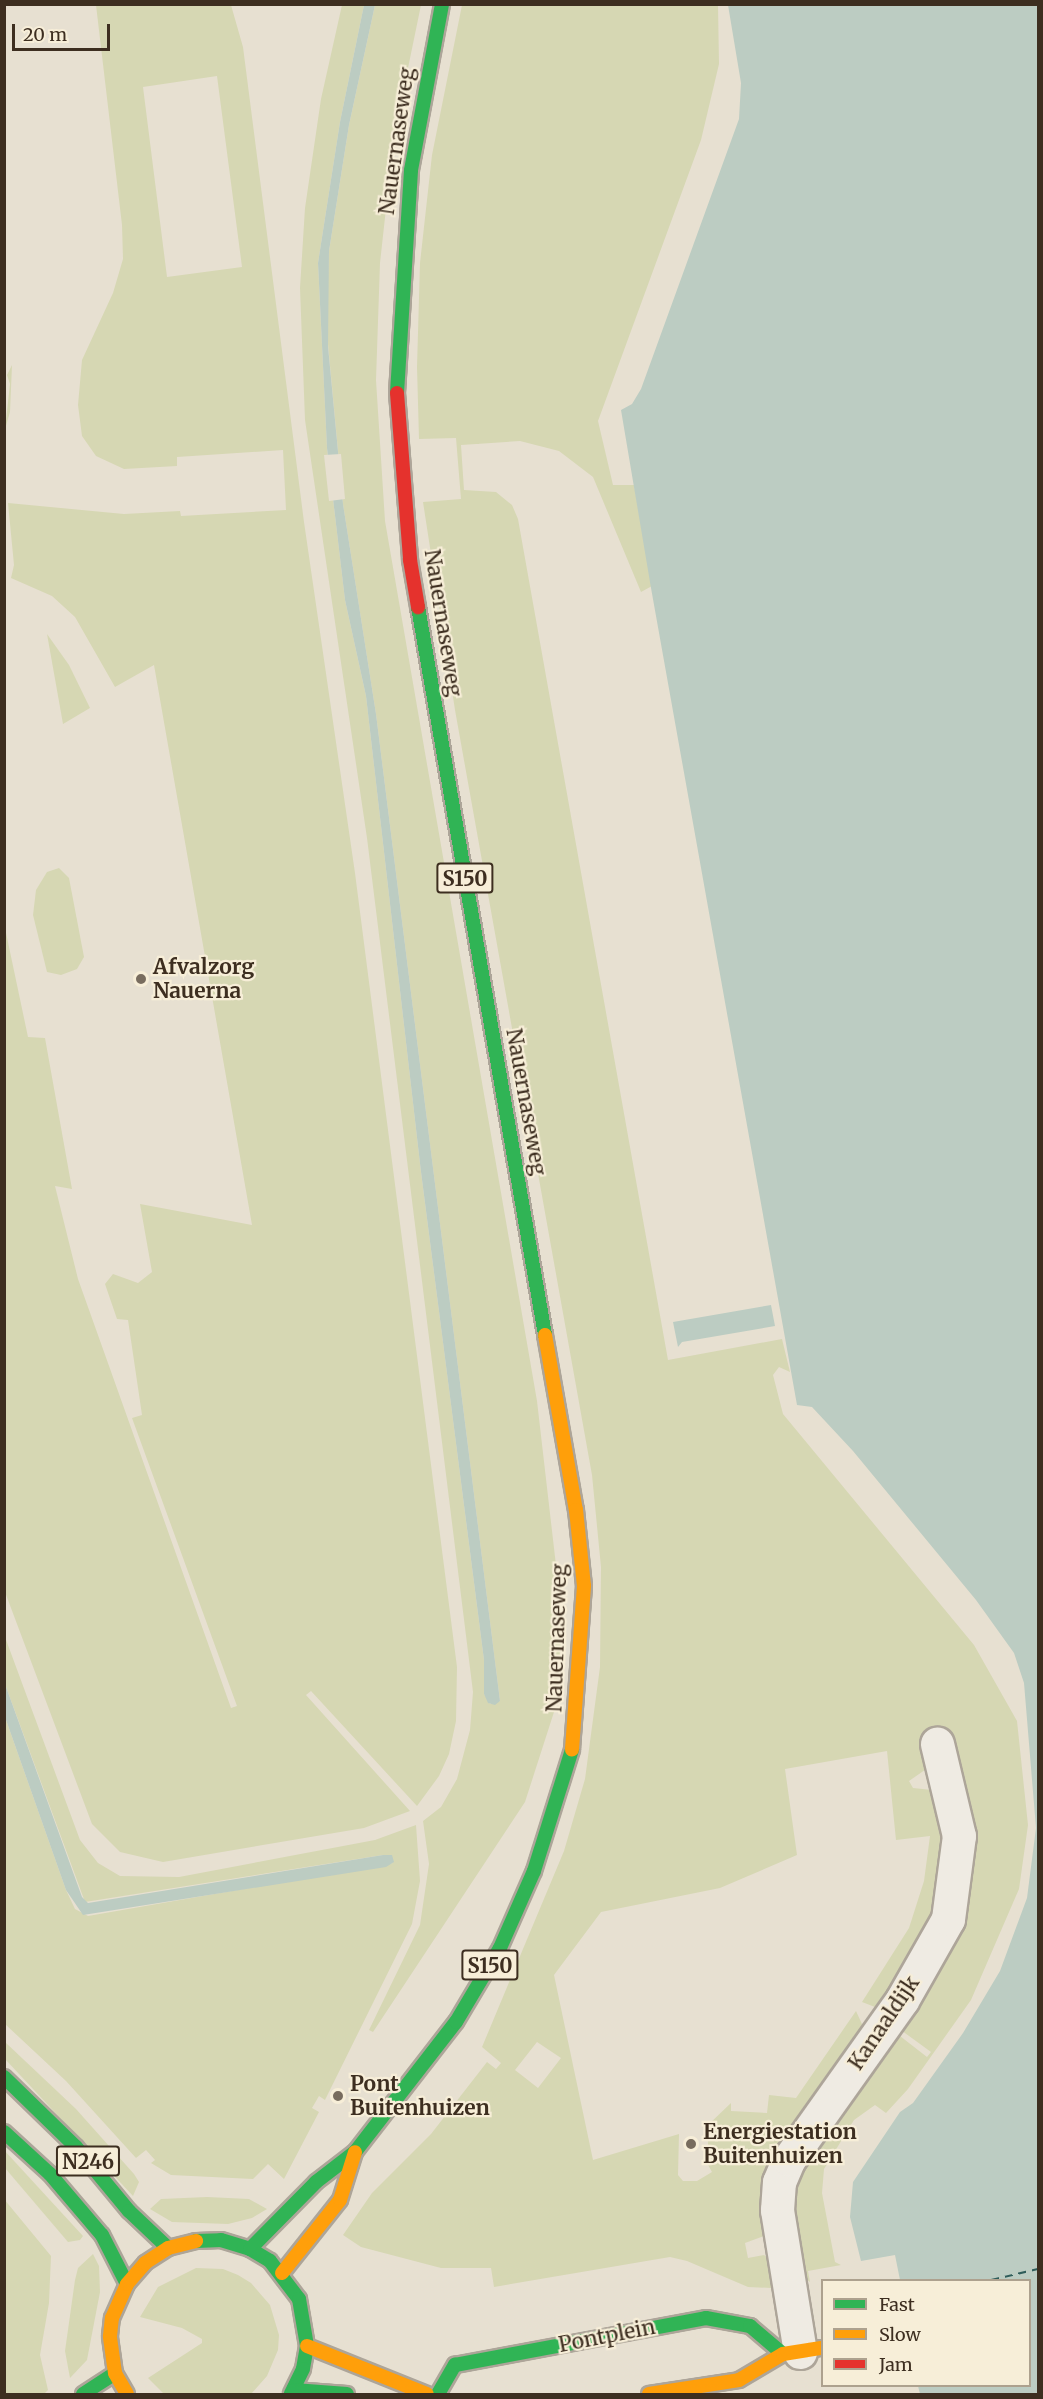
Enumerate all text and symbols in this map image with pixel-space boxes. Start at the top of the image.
scale bar [15,12,112,50]
text: 20 m [23,23,67,46]
street label: Nauernaseweg [374,66,420,216]
street label: Nauernaseweg [419,548,467,698]
road number: S150 [435,861,495,895]
place label: Afvalzorg Nauerna [153,954,254,1004]
marker: Afvalzorg Nauerna [134,972,148,986]
street label: Nauernaseweg [501,1027,551,1177]
street label: Nauernaseweg [542,1563,572,1713]
road number: S150 [460,1948,520,1982]
street label: Kanaaldijk [843,1971,925,2075]
place label: Pont Buitenhuizen [350,2071,490,2121]
marker: Pont Buitenhuizen [331,2089,345,2103]
place label: Energiestation Buitenhuizen [703,2119,857,2169]
marker: Energiestation Buitenhuizen [684,2137,698,2151]
road number: N246 [55,2144,121,2178]
legend [821,2279,1031,2387]
text: Fast [879,2293,915,2316]
street label: Pontplein [556,2314,658,2358]
text: Slow [879,2323,921,2346]
text: Jam [879,2353,913,2376]

